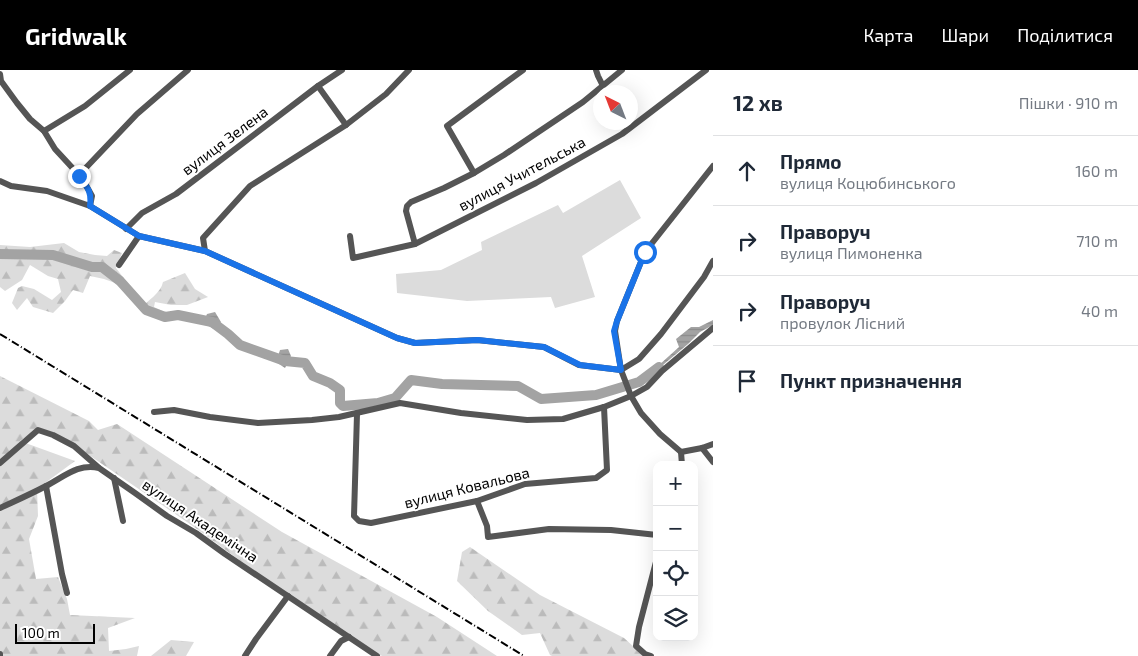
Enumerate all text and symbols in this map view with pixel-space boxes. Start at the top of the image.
text: Gridwalk [25,21,127,50]
text: Карта [863,24,913,46]
text: Шари [941,24,989,46]
text: Поділитися [1017,24,1113,46]
north arrow [593,85,638,130]
text: 12 хв [733,90,783,115]
text: Пішки · 910 m [1019,93,1118,112]
street label: вулиця Зелена [178,102,272,179]
street label: вулиця Учительська [455,132,589,215]
text: Прямо [780,150,842,173]
icon: ahead [733,157,761,185]
text: 160 m [1075,161,1118,180]
route end [68,165,91,188]
text: вулиця Коцюбинського [780,173,956,192]
text: Праворуч [780,220,871,243]
icon: right [733,227,761,255]
text: 710 m [1076,231,1118,250]
route start [634,241,657,264]
text: вулиця Пимоненка [780,243,923,262]
text: Праворуч [780,290,871,313]
icon: right [733,297,761,325]
text: 40 m [1081,301,1118,320]
text: провулок Лісний [780,313,905,332]
icon: arrive [733,367,761,395]
text: Пункт призначення [780,369,962,392]
map controls [653,461,698,641]
button: + [653,461,698,506]
street label: вулиця Ковальова [402,463,532,512]
street label: вулиця Академічна [139,475,262,566]
button: − [653,506,698,551]
button: locate [653,551,698,596]
button: layers [653,596,698,641]
scale bar [15,621,95,644]
text: 100 m [22,624,60,641]

